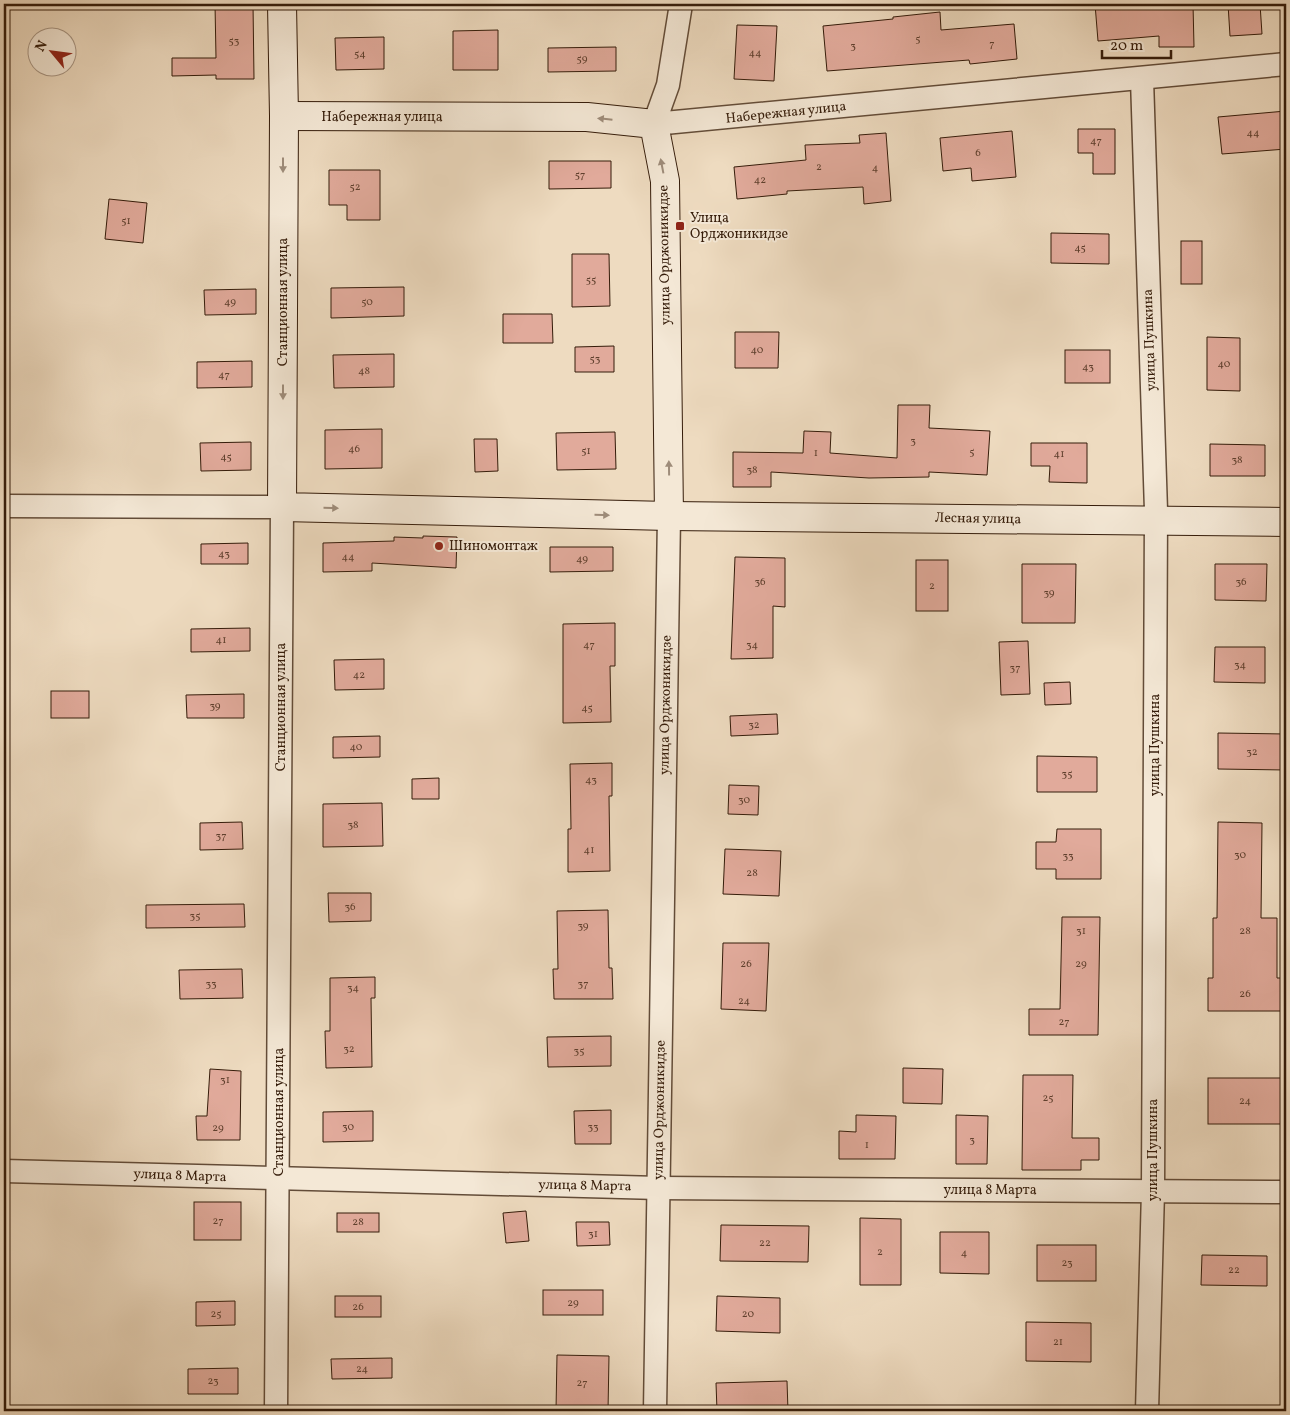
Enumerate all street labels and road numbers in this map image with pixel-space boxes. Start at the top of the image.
street label: Набережная улица [725,97,847,129]
street label: Набережная улица [321,108,443,127]
street label: улица Орджоникидзе [654,184,676,325]
street label: Станционная улица [274,238,293,366]
street label: улица Пушкина [1139,288,1161,392]
street label: Лесная улица [935,509,1021,529]
street label: улица Орджоникидзе [655,634,677,775]
street label: Станционная улица [272,643,291,771]
street label: улица Пушкина [1146,694,1165,796]
street label: улица Орджоникидзе [649,1039,671,1180]
street label: Станционная улица [270,1048,289,1176]
street label: улица Пушкина [1144,1099,1163,1201]
street label: улица 8 Марта [133,1165,227,1187]
street label: улица 8 Марта [538,1176,632,1196]
street label: улица 8 Марта [943,1181,1037,1200]

